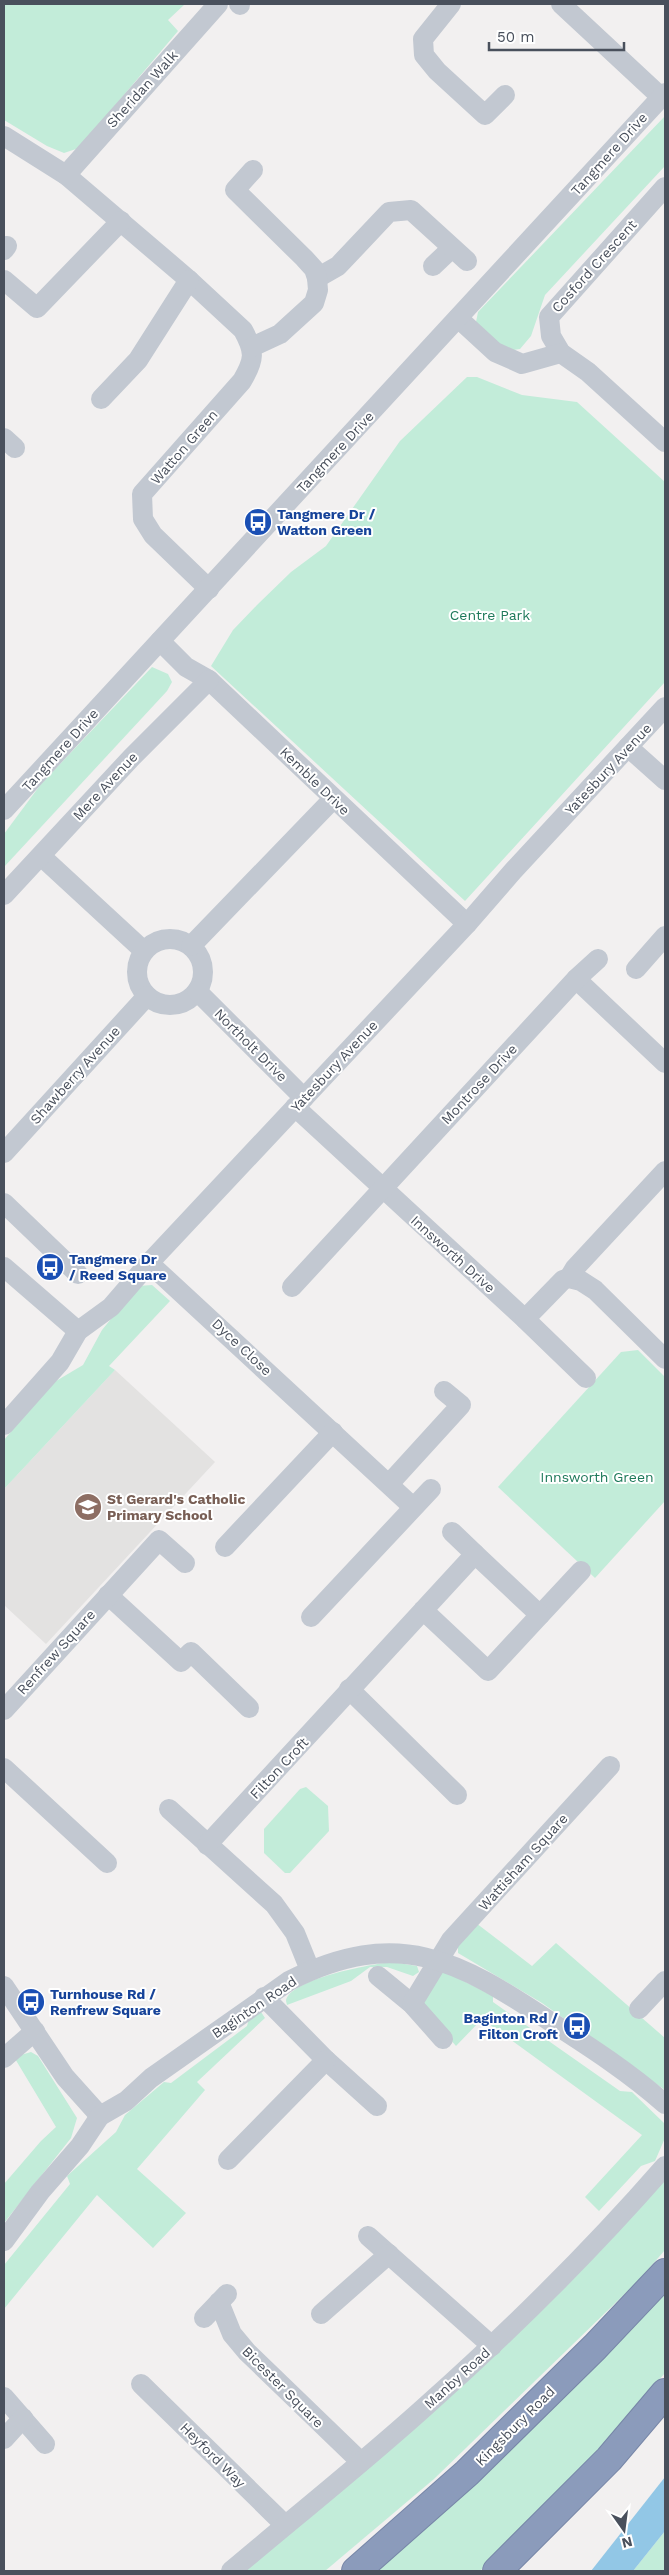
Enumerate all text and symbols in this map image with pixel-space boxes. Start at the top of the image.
scale bar [489,20,624,52]
text: 50 m [497,28,534,46]
street label: Sheridan Walk [103,47,181,131]
street label: Tangmere Drive [568,109,650,199]
street label: Cosford Crescent [548,216,640,316]
street label: Watton Green [147,406,221,488]
street label: Tangmere Drive [293,408,377,496]
place label: Tangmere Dr / Watton Green [277,506,376,538]
bus stop icon: Tangmere Dr / Watton Green [243,507,273,537]
park label: Centre Park [450,607,530,623]
street label: Tangmere Drive [19,705,101,795]
street label: Yatesbury Avenue [561,720,655,818]
street label: Kemble Drive [277,744,353,818]
street label: Mere Avenue [69,749,141,823]
street label: Northolt Drive [211,1005,291,1085]
street label: Yatesbury Avenue [287,1017,381,1115]
street label: Shawberry Avenue [27,1023,123,1127]
street label: Montrose Drive [438,1041,520,1127]
street label: Innsworth Drive [408,1212,498,1296]
place label: Tangmere Dr / Reed Square [69,1251,167,1283]
bus stop icon: Tangmere Dr / Reed Square [35,1252,65,1282]
street label: Dyce Close [209,1315,275,1379]
park label: Innsworth Green [540,1469,654,1485]
place label: St Gerard's Catholic Primary School [107,1491,245,1523]
school or university icon: St Gerard's Catholic Primary School [73,1492,103,1522]
street label: Renfrew Square [14,1606,98,1698]
street label: Filton Croft [247,1734,312,1802]
street label: Wattisham Square [475,1810,571,1914]
street label: Baginton Road [209,1973,299,2041]
place label: Turnhouse Rd / Renfrew Square [50,1986,161,2018]
bus stop icon: Turnhouse Rd / Renfrew Square [16,1987,46,2017]
place label: Baginton Rd / Filton Croft [464,2010,558,2042]
bus stop icon: Baginton Rd / Filton Croft [562,2011,592,2041]
street label: Bicester Square [239,2343,327,2431]
street label: Manby Road [421,2344,493,2412]
street label: Kingsbury Road [472,2383,558,2469]
street label: Heyford Way [177,2419,249,2491]
north arrow [599,2505,649,2555]
text: N [620,2534,634,2552]

